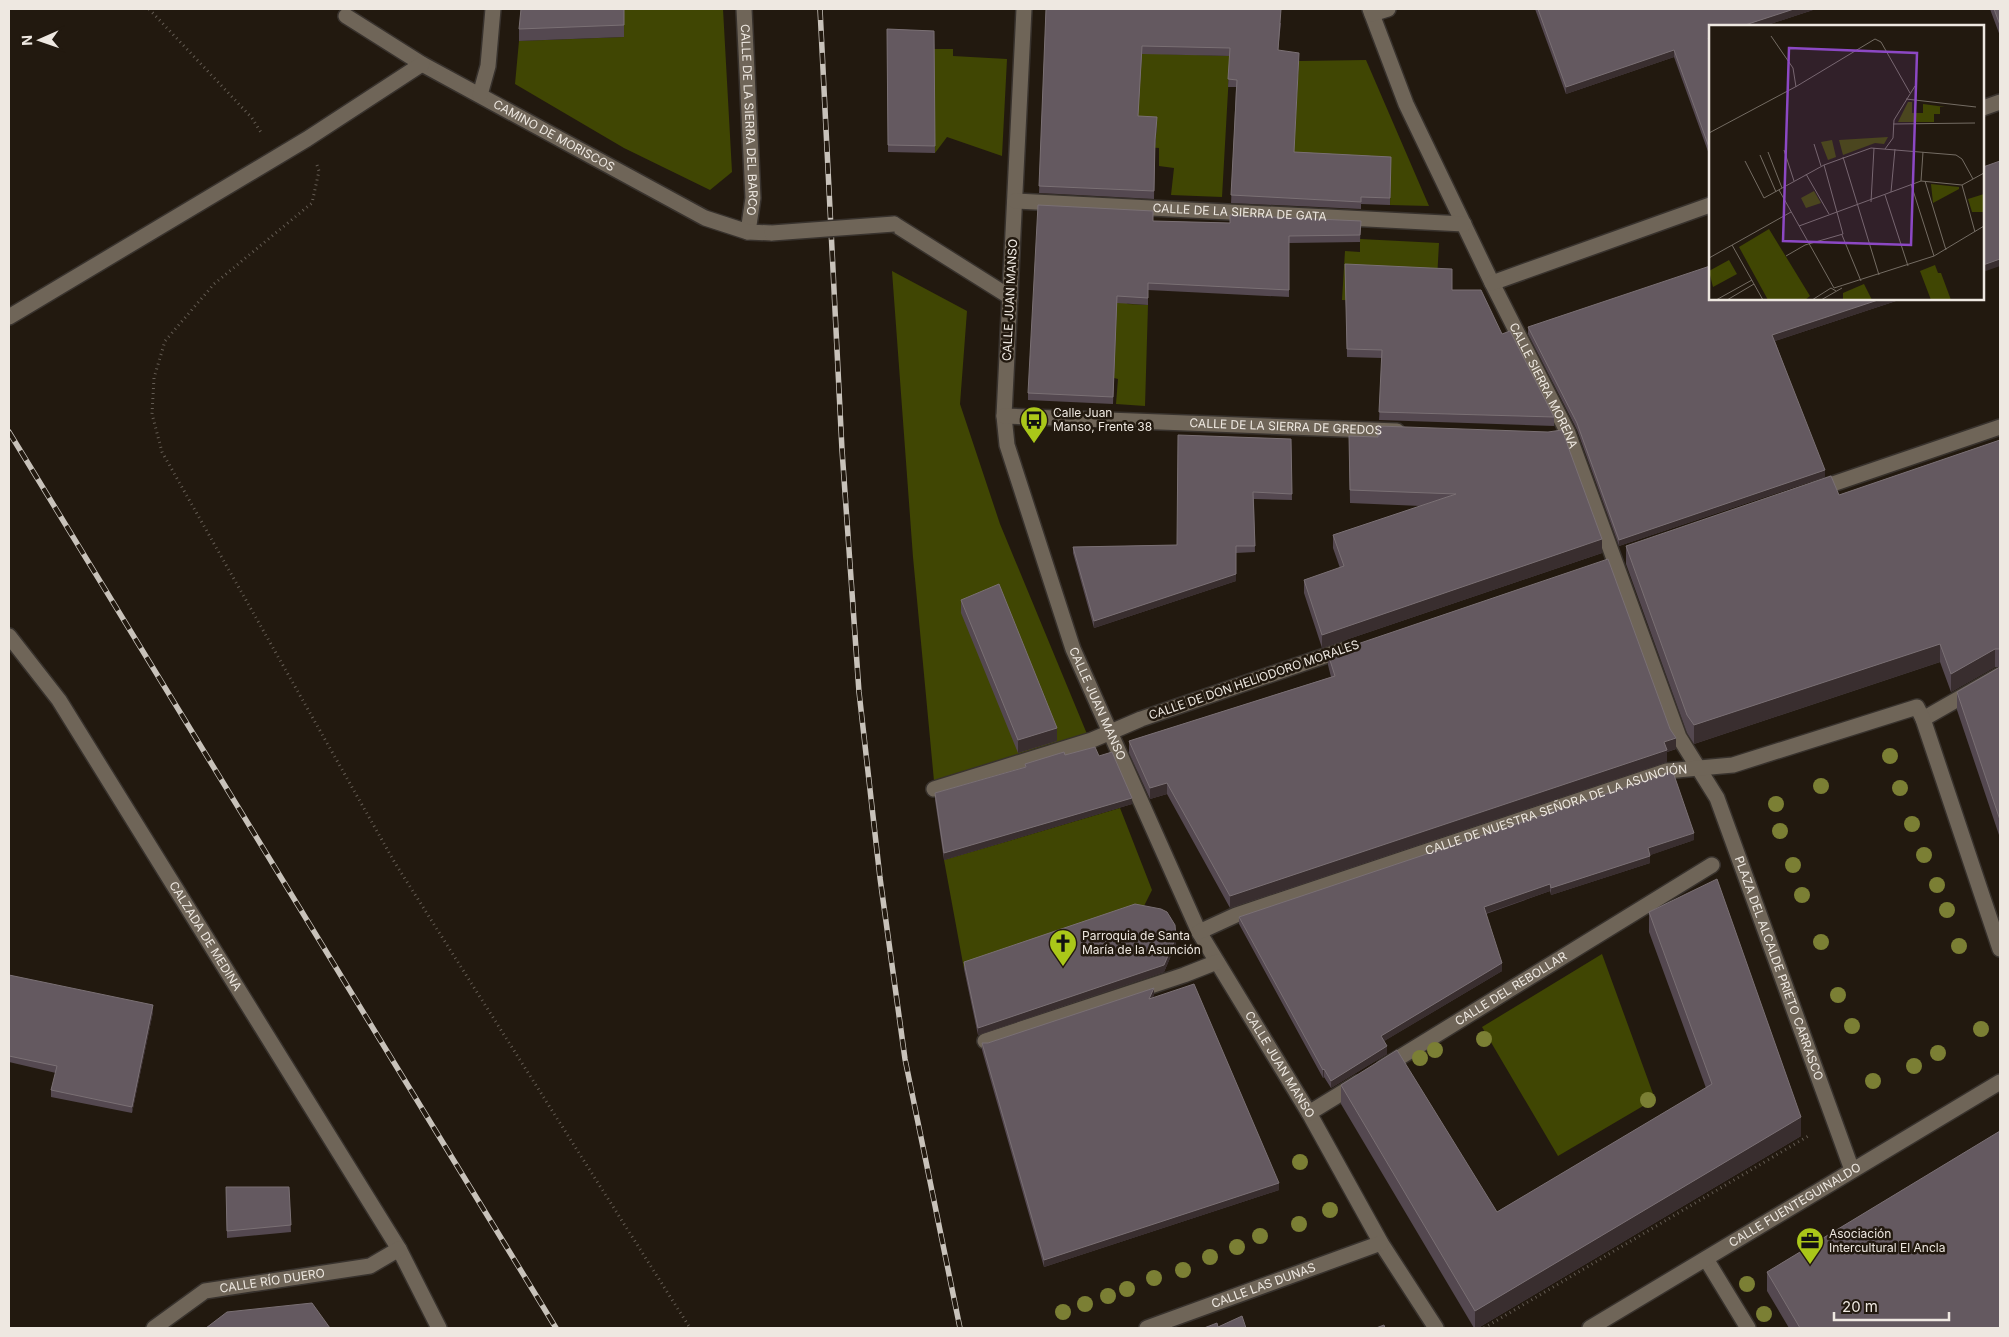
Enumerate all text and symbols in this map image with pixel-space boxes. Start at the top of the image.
north arrow [15,15,65,65]
street label: CALLE DE LA SIERRA DEL BARCO [738,24,761,217]
inset map [1709,25,1984,300]
text: N [18,35,35,46]
street label: CAMINO DE MORISCOS [491,96,618,175]
street label: CALLE DE LA SIERRA DE GATA [1152,200,1327,224]
street label: CALLE JUAN MANSO [999,239,1020,361]
street label: CALLE SIERRA MORENA [1506,320,1581,450]
bus stop icon: Calle Juan Manso, Frente 38 [1019,405,1049,444]
place label: Calle Juan Manso, Frente 38 [1053,405,1152,434]
street label: CALLE DE LA SIERRA DE GREDOS [1189,415,1383,437]
street label: CALLE DE DON HELIODORO MORALES [1147,636,1361,723]
street label: CALLE JUAN MANSO [1066,645,1130,762]
street label: CALLE DE NUESTRA SEÑORA DE LA ASUNCIÓN [1423,761,1688,858]
street label: PLAZA DEL ALCALDE PRIETO CARRASCO [1732,854,1827,1082]
street label: CALZADA DE MEDINA [166,878,245,993]
church icon: Parroquia de Santa María de la Asunción [1048,928,1078,967]
place label: Parroquia de Santa María de la Asunción [1082,928,1201,957]
street label: CALLE DEL REBOLLAR [1452,948,1570,1029]
street label: CALLE JUAN MANSO [1242,1008,1318,1120]
street label: CALLE FUENTEGUINALDO [1726,1159,1863,1250]
office icon: Asociación Intercultural El Ancla [1795,1226,1825,1265]
place label: Asociación Intercultural El Ancla [1829,1226,1945,1255]
street label: CALLE LAS DUNAS [1209,1259,1318,1311]
street label: CALLE RÍO DUERO [218,1265,326,1296]
scale bar [1834,1290,1949,1322]
text: 20 m [1842,1297,1878,1316]

